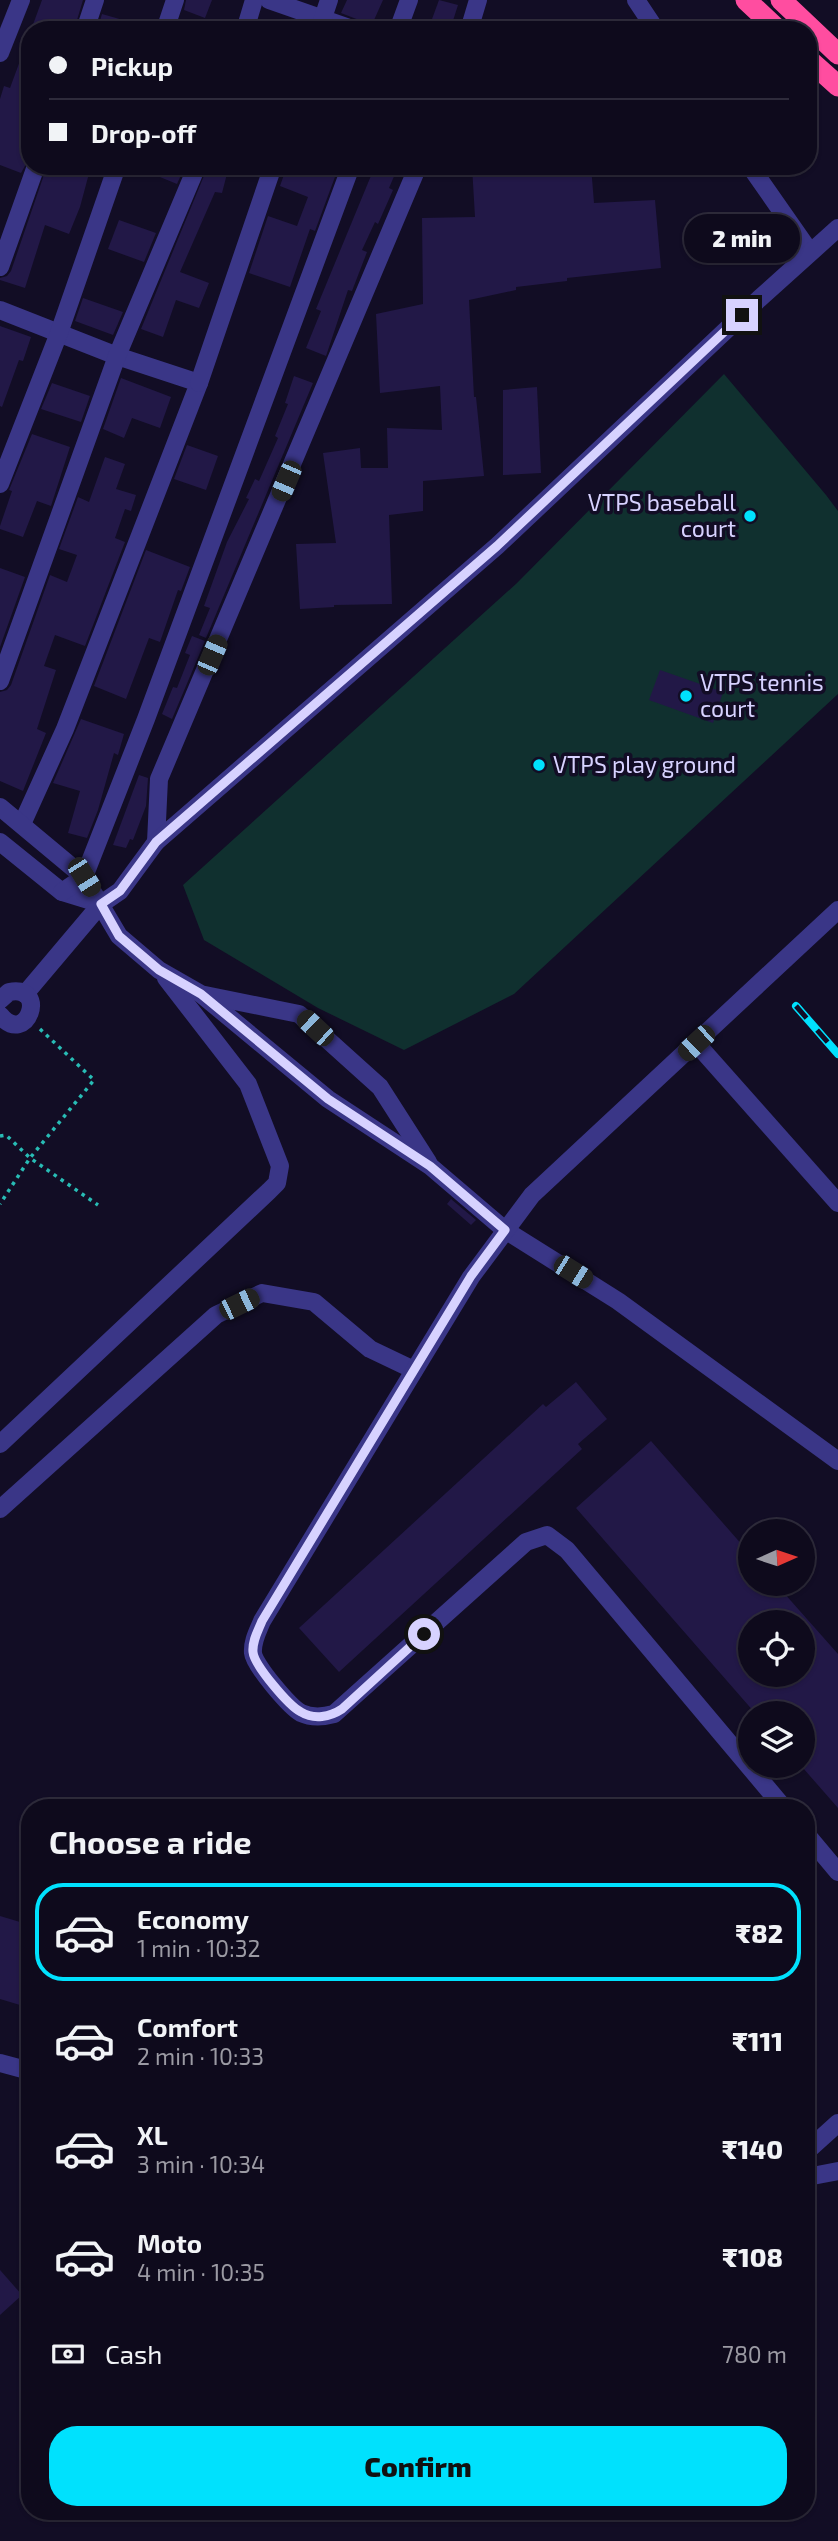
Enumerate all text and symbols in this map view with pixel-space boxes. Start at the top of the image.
text: Pickup [91,50,173,81]
text: Drop-off [91,117,196,148]
callout: 2 min [684,214,800,262]
text: 2 min [712,224,772,252]
route end [726,299,758,331]
car [269,458,304,504]
place label: VTPS baseball court [588,488,736,542]
marker: VTPS baseball court [742,508,758,524]
car [195,632,230,678]
place label: VTPS tennis court [700,668,824,722]
marker: VTPS tennis court [678,688,694,704]
place label: VTPS play ground [553,750,736,778]
marker: VTPS play ground [531,757,547,773]
car [64,854,105,900]
car [293,1006,338,1050]
car [674,1021,719,1065]
car [550,1252,597,1292]
car [216,1285,263,1323]
north arrow [738,1519,816,1596]
map controls [738,1519,815,1778]
button: locate [738,1610,815,1687]
route start [408,1618,440,1650]
button: layers [738,1701,815,1778]
text: Choose a ride [49,1822,252,1860]
icon: car [53,1901,116,1964]
text: Economy [137,1903,249,1934]
text: ₹82 [736,1917,783,1948]
text: 1 min · 10:32 [137,1934,260,1962]
icon: car [53,2009,116,2072]
text: Comfort [137,2011,238,2042]
text: ₹111 [732,2025,783,2056]
text: 2 min · 10:33 [137,2042,264,2070]
icon: car [53,2117,116,2180]
text: XL [137,2119,168,2150]
text: ₹140 [722,2133,783,2164]
text: 3 min · 10:34 [137,2150,265,2178]
icon: car [53,2225,116,2288]
text: Moto [137,2227,202,2258]
text: ₹108 [722,2241,783,2272]
text: 4 min · 10:35 [137,2258,265,2286]
icon: cash [49,2335,87,2373]
text: Cash [105,2338,162,2369]
text: 780 m [722,2340,787,2368]
button: Confirm [49,2426,787,2506]

